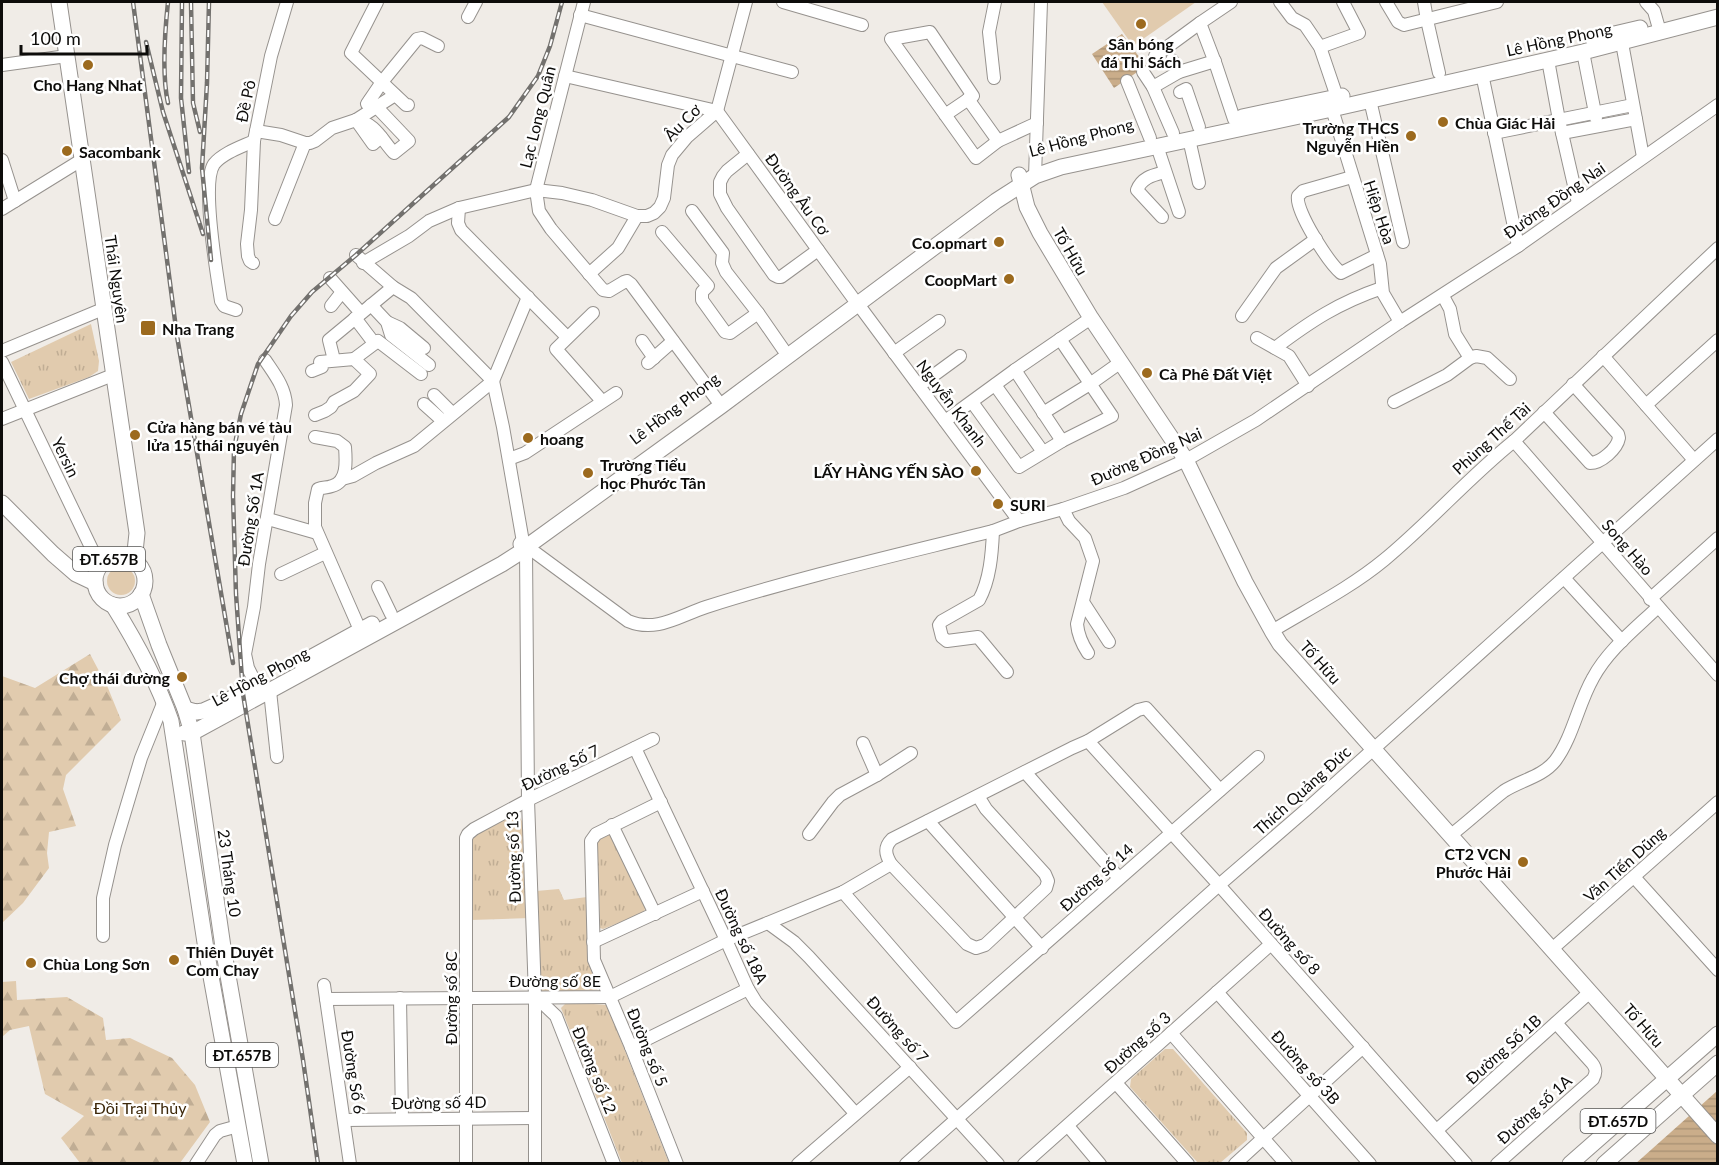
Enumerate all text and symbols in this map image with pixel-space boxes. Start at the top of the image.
marker: Sân bóng đá Thi Sách [1134,17,1148,31]
scale bar [21,18,147,56]
street label: Lê Hồng Phong [1505,19,1613,59]
text: 100 m [30,27,81,49]
place label: Sân bóng đá Thi Sách [1101,34,1181,71]
marker: Cho Hang Nhat [81,58,95,72]
street label: Lạc Long Quân [515,64,559,170]
place label: Cho Hang Nhat [33,75,143,94]
street label: Đề Pô [231,78,259,124]
street label: Âu Cơ [660,100,704,144]
place label: Chùa Giác Hải [1455,113,1555,132]
street label: Lê Hồng Phong [1027,114,1135,160]
marker: Chùa Giác Hải [1436,115,1450,129]
place label: Trường THCS Nguyễn Hiền [1302,118,1399,155]
marker: Trường THCS Nguyễn Hiền [1404,129,1418,143]
place label: Sacombank [79,142,161,161]
marker: Sacombank [60,144,74,158]
street label: Đường Âu Cơ [762,149,834,239]
street label: Đường Đồng Nai [1500,158,1608,242]
street label: Hiệp Hòa [1361,177,1399,247]
street label: Tố Hữu [1050,224,1092,278]
place label: Co.opmart [912,233,987,252]
street label: Thái Nguyên [101,234,133,324]
marker: Co.opmart [992,235,1006,249]
place label: CoopMart [924,270,997,289]
marker: CoopMart [1002,272,1016,286]
marker: Nha Trang [139,319,157,337]
place label: Nha Trang [162,319,235,338]
street label: Nguyễn Khanh [913,356,991,450]
place label: Cà Phê Đất Việt [1159,364,1272,383]
marker: Cà Phê Đất Việt [1140,366,1154,380]
street label: Lê Hồng Phong [625,368,723,448]
street label: Phùng Thế Tài [1448,398,1534,478]
place label: Cửa hàng bán vé tàu lửa 15 thái nguyên [147,417,292,454]
street label: Đường Đồng Nai [1087,423,1205,489]
marker: Cửa hàng bán vé tàu lửa 15 thái nguyên [128,428,142,442]
place label: hoang [540,429,584,448]
marker: hoang [521,431,535,445]
street label: Yersin [48,434,84,480]
place label: Trường Tiểu học Phước Tân [600,455,706,492]
place label: LẤY HÀNG YẾN SÀO [814,462,964,481]
marker: LẤY HÀNG YẾN SÀO [969,464,983,478]
marker: Trường Tiểu học Phước Tân [581,466,595,480]
street label: Đường Số 1A [233,470,267,568]
place label: SURI [1010,495,1046,514]
marker: SURI [991,497,1005,511]
street label: Song Hào [1599,515,1657,579]
road number: ĐT.657B [73,547,145,571]
street label: Tố Hữu [1297,636,1345,688]
street label: Lê Hồng Phong [208,642,312,710]
place label: Chợ thái đường [59,668,171,687]
marker: Chợ thái đường [175,670,189,684]
street label: Đường Số 7 [518,740,602,794]
street label: Thích Quảng Đức [1250,741,1355,838]
street label: Đường số 13 [502,811,524,903]
street label: Văn Tiến Dũng [1579,822,1669,906]
street label: 23 Tháng 10 [214,828,246,918]
street label: Đường số 14 [1055,839,1137,915]
place label: CT2 VCN Phước Hải [1436,844,1511,881]
marker: CT2 VCN Phước Hải [1516,855,1530,869]
street label: Đường số 18A [712,885,772,987]
street label: Đường số 8 [1255,904,1325,978]
place label: Thiên Duyêt Com Chay [186,942,274,979]
street label: Đường số 8C [441,951,460,1045]
marker: Thiên Duyêt Com Chay [167,953,181,967]
place label: Chùa Long Sơn [43,954,150,973]
marker: Chùa Long Sơn [24,956,38,970]
street label: Đường số 8E [509,971,601,990]
street label: Đường số 7 [863,992,933,1066]
street label: Tố Hữu [1620,999,1668,1051]
street label: Đường số 5 [624,1005,672,1089]
street label: Đường số 3 [1100,1007,1174,1077]
street label: Đường Số 1B [1461,1010,1545,1088]
street label: Đường số 12 [569,1024,621,1116]
street label: Đường số 3B [1268,1026,1344,1108]
street label: Đường Số 6 [338,1029,370,1115]
road number: ĐT.657B [206,1043,278,1067]
street label: Đường số 1A [1493,1071,1575,1147]
street label: Đường số 4D [391,1092,487,1112]
park label: Đồi Trại Thủy [94,1098,187,1117]
road number: ĐT.657D [1580,1109,1656,1133]

